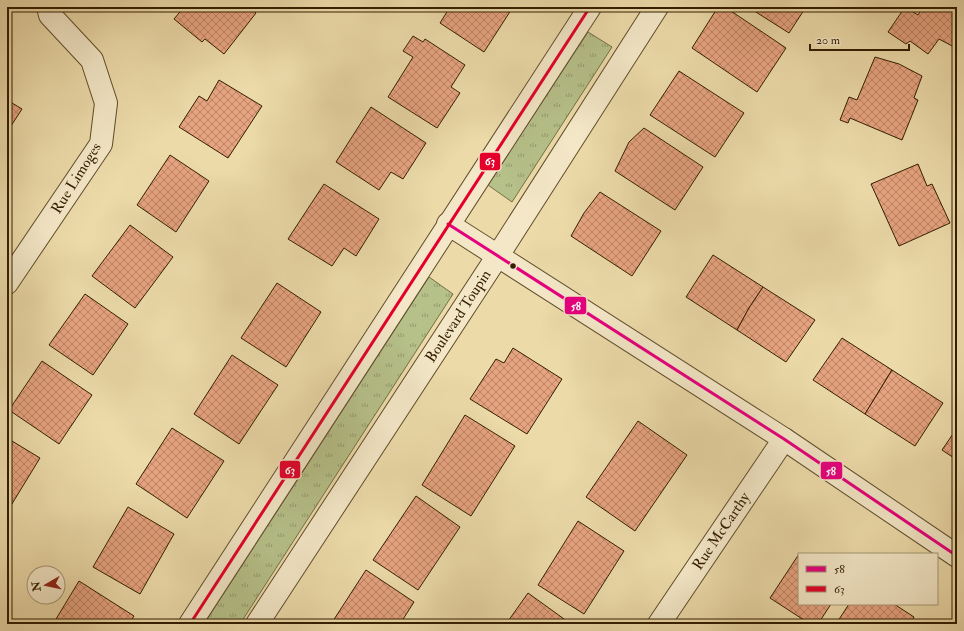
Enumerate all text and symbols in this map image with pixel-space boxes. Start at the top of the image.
scale bar [810,26,909,52]
text: 20 m [816,33,841,48]
street label: Rue Limoges [47,139,106,217]
line badge: 63 [479,152,501,171]
text: 63 [485,155,495,168]
unlabelled marker [508,261,518,271]
street label: Boulevard Toupin [421,266,496,367]
line badge: 58 [564,296,587,315]
text: 58 [571,300,582,313]
line badge: 63 [279,460,301,479]
line badge: 58 [820,461,843,480]
text: 63 [285,464,295,477]
text: 58 [826,465,837,478]
street label: Rue McCarthy [688,488,755,574]
legend [798,553,938,605]
text: 58 [834,562,845,577]
north arrow [26,565,66,605]
text: N [29,579,44,593]
text: 63 [834,582,845,597]

